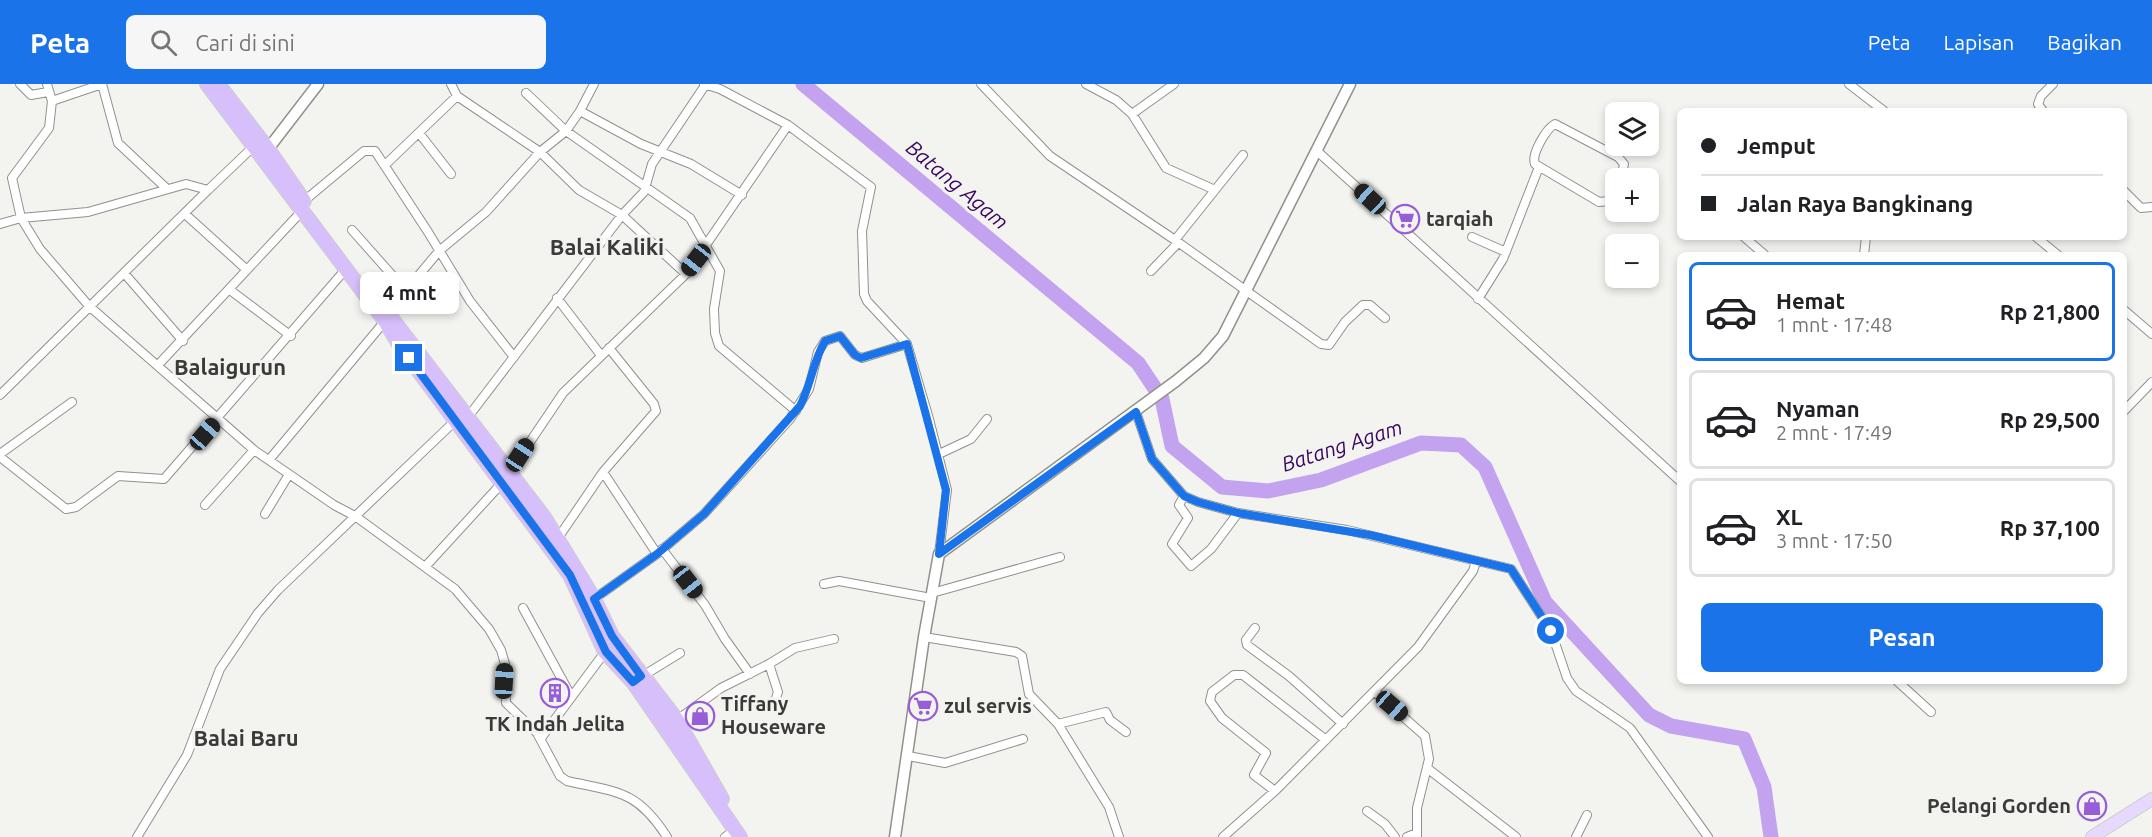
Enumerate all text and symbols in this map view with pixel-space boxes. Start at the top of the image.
search box [126,15,546,69]
icon: search [147,26,180,59]
text: Peta [30,27,90,58]
text: Cari di sini [195,30,295,55]
text: Peta [1868,30,1911,54]
text: Lapisan [1944,30,2014,54]
text: Bagikan [2047,30,2122,54]
map controls [1605,102,1659,288]
button: layers [1605,102,1659,156]
text: Jemput [1737,133,1816,158]
water label: Batang Agam [902,135,1013,234]
button: + [1605,168,1659,222]
car [1351,180,1389,218]
text: Jalan Raya Bangkinang [1737,191,1973,216]
supermarket icon: tarqiah [1389,203,1421,235]
place label: tarqiah [1426,207,1493,230]
district label: Balai Kaliki [550,234,664,259]
button: − [1605,234,1659,288]
car [678,240,714,280]
callout: 4 mnt [360,271,458,313]
text: 4 mnt [383,281,436,304]
icon: car [1704,285,1758,339]
text: Hemat [1776,288,1845,313]
text: Rp 21,800 [2000,299,2100,324]
text: 1 mnt · 17:48 [1776,313,1893,336]
route end [395,344,422,371]
district label: Balaigurun [174,354,286,379]
icon: car [1704,393,1758,447]
text: Nyaman [1776,396,1860,421]
text: Rp 29,500 [2000,407,2100,432]
water label: Batang Agam [1278,414,1405,476]
car [186,415,224,453]
text: 2 mnt · 17:49 [1776,421,1893,444]
car [503,435,537,475]
icon: car [1704,501,1758,555]
text: XL [1776,504,1803,529]
text: Rp 37,100 [2000,515,2100,540]
text: 3 mnt · 17:50 [1776,529,1893,552]
car [670,562,706,602]
button: Pesan [1701,603,2103,672]
route start [1537,617,1564,644]
car [494,663,514,699]
building icon: TK Indah Jelita [539,677,571,709]
car [1373,687,1411,725]
supermarket icon: zul servis [907,690,939,722]
place label: Tiffany Houseware [721,692,826,738]
place label: zul servis [944,694,1032,717]
shop icon: Tiffany Houseware [684,700,716,732]
place label: TK Indah Jelita [485,712,625,735]
district label: Balai Baru [193,725,299,750]
shop icon: Pelangi Gorden [2076,790,2108,822]
place label: Pelangi Gorden [1927,794,2071,817]

